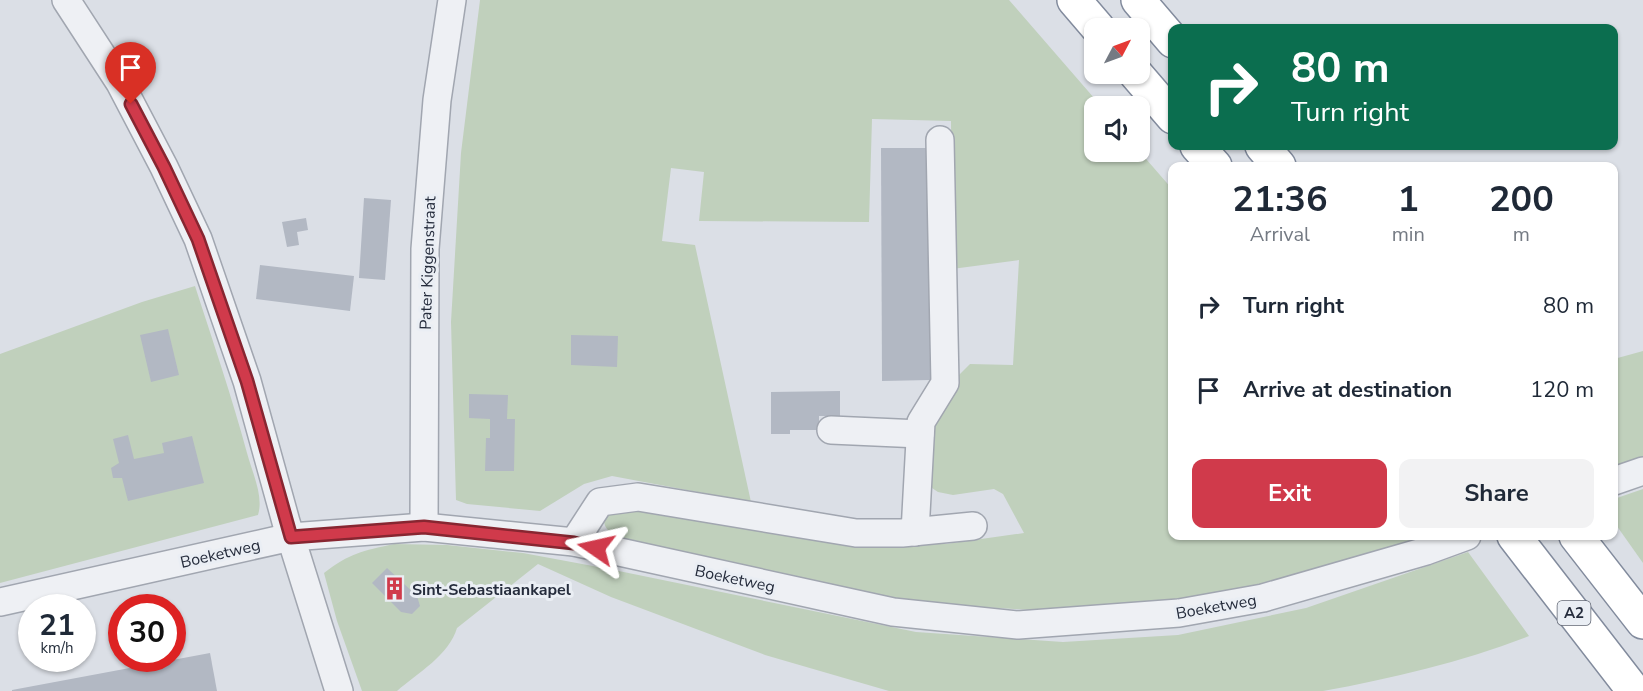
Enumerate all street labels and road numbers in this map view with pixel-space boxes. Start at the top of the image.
street label: Pater Kiggenstraat [415,196,441,330]
street label: Boeketweg [178,534,262,574]
street label: Boeketweg [693,560,777,598]
street label: Boeketweg [1174,589,1258,625]
road number: A2 [1558,601,1590,625]

